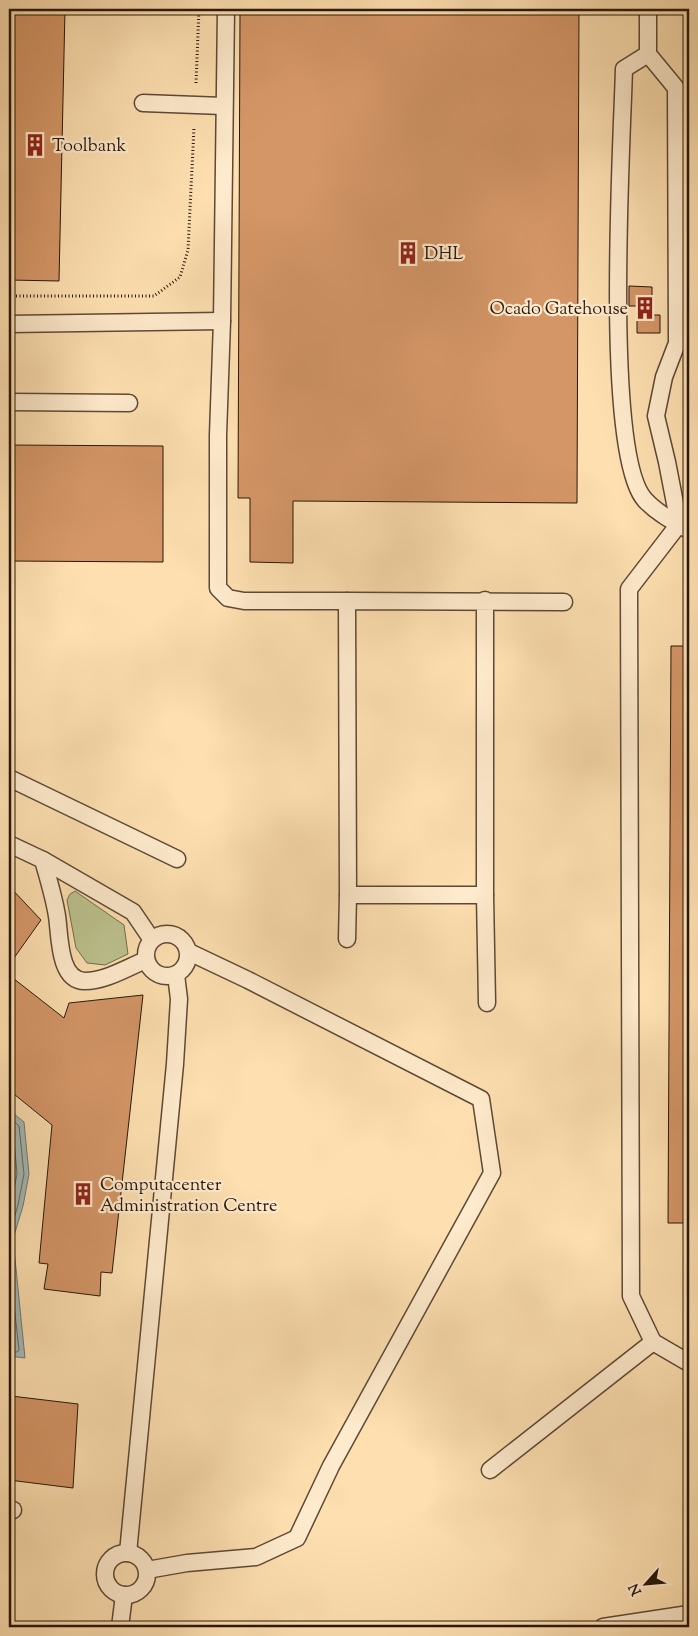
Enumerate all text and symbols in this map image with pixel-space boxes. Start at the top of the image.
building icon: Toolbank [22,132,48,158]
place label: Toolbank [52,134,127,160]
building icon: DHL [395,240,421,266]
place label: DHL [424,242,463,268]
building icon: Ocado Gatehouse [632,295,658,321]
place label: Ocado Gatehouse [489,297,628,323]
place label: Computacenter Administration Centre [100,1173,277,1220]
building icon: Computacenter Administration Centre [70,1181,96,1207]
north arrow [620,1558,670,1608]
text: N [625,1579,648,1599]

